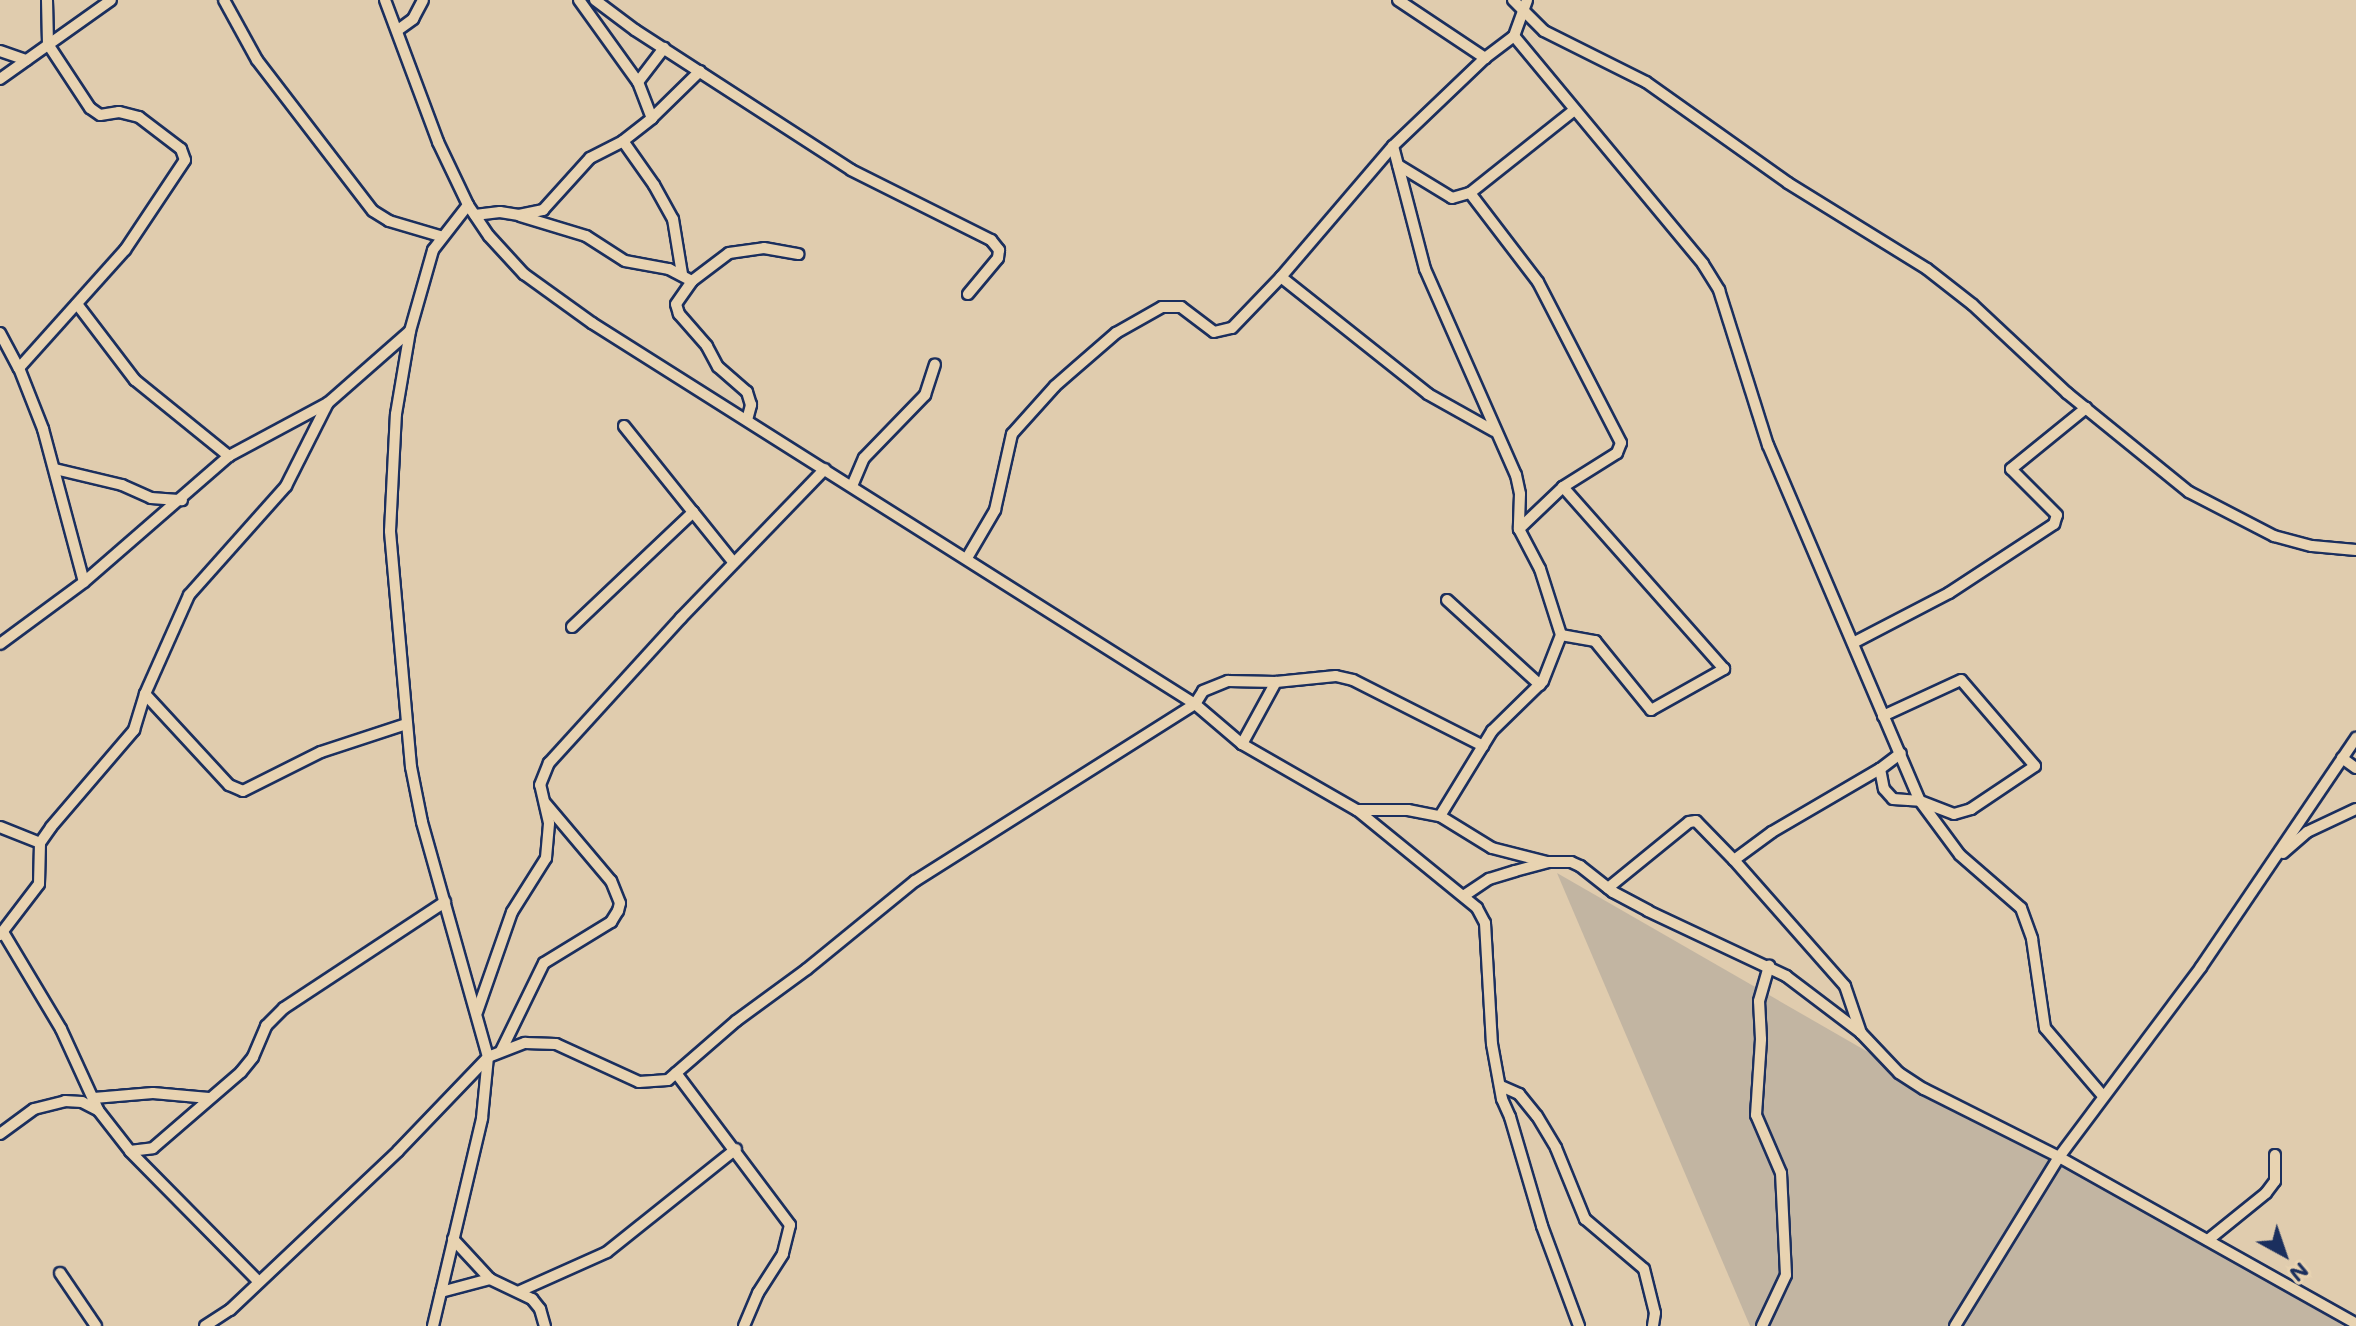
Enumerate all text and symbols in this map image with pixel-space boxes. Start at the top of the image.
north arrow [2244,1214,2324,1294]
text: N [2284,1256,2315,1289]

